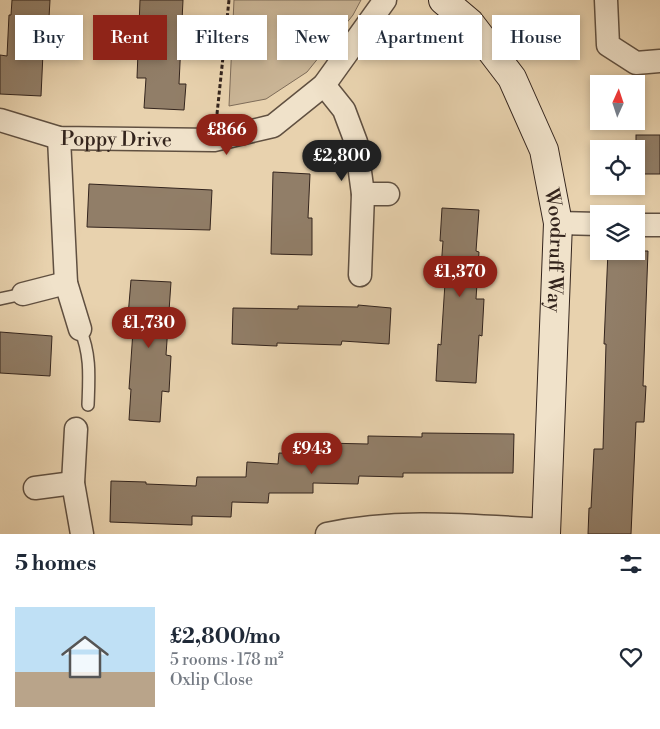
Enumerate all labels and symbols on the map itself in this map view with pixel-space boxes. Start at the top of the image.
north arrow [590,75,645,130]
pin: £866 [197,114,257,156]
street label: Poppy Drive [61,127,172,153]
pin: £2,800 [301,140,383,182]
street label: Woodruff Way [537,185,570,313]
pin: £1,370 [419,256,501,298]
pin: £1,730 [108,306,190,349]
pin: £943 [282,432,342,475]

